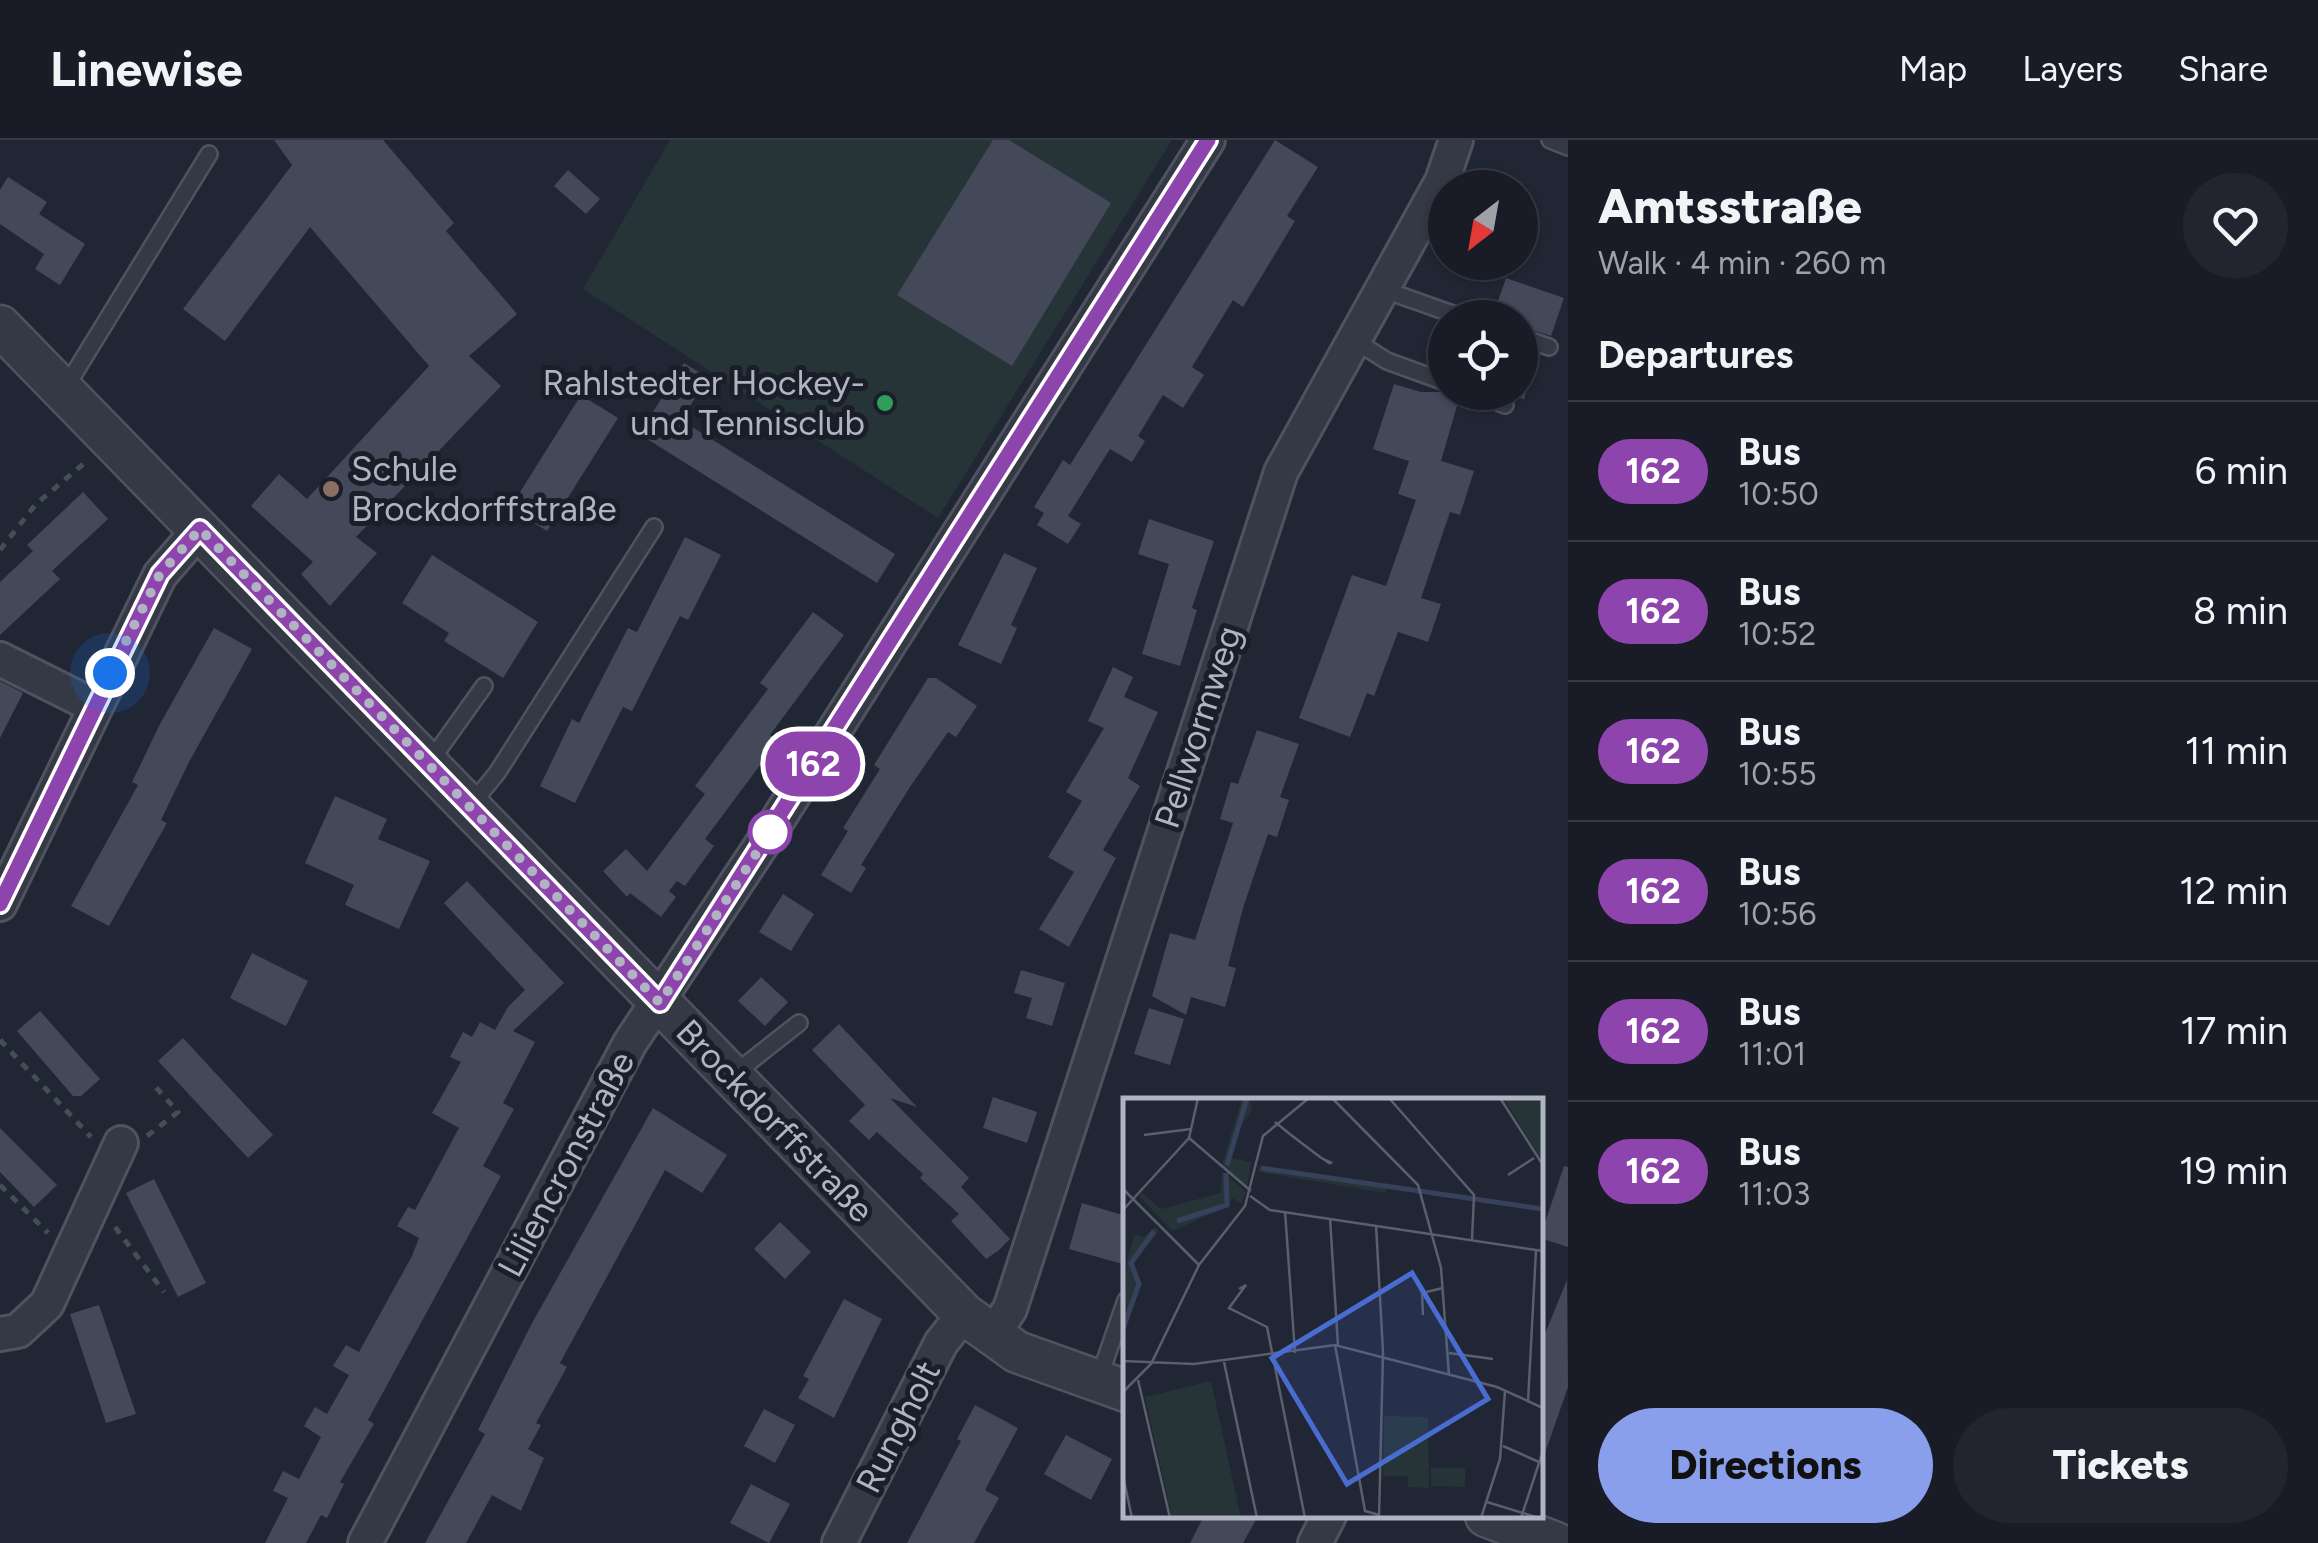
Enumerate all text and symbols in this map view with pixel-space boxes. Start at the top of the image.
text: Linewise [50,40,243,98]
text: Map [1899,48,1967,90]
text: Layers [2022,48,2123,90]
text: Share [2178,48,2268,90]
north arrow [1428,170,1538,280]
map controls [1428,170,1538,410]
button: heart [2183,173,2288,278]
text: Amtsstraße [1598,177,1862,235]
text: Walk · 4 min · 260 m [1598,244,1886,282]
button: locate [1428,300,1538,410]
text: Departures [1598,332,1793,378]
place label: Rahlstedter Hockey- und Tennisclub [542,362,865,444]
marker: Rahlstedter Hockey- und Tennisclub [874,392,896,414]
text: Bus [1738,429,1801,475]
place label: Schule Brockdorffstraße [351,448,617,530]
text: 6 min [2195,448,2288,494]
text: 162 [1625,450,1681,492]
text: 10:50 [1738,475,1819,513]
marker: Schule Brockdorffstraße [320,478,342,500]
text: Bus [1738,569,1801,615]
text: 8 min [2193,588,2288,634]
text: 162 [1625,590,1681,632]
text: 10:52 [1738,615,1816,653]
street label: Pellwormweg [1146,621,1250,833]
your location [85,648,135,698]
text: Bus [1738,709,1801,755]
text: 11 min [2185,728,2288,774]
text: 162 [1625,730,1681,772]
line badge: 162 [756,732,870,796]
text: 162 [785,743,841,785]
text: 10:55 [1738,755,1817,793]
unlabelled marker [749,811,791,853]
text: Bus [1738,849,1801,895]
text: 12 min [2179,868,2288,914]
text: 162 [1625,870,1681,912]
text: 10:56 [1738,895,1816,933]
text: Bus [1738,989,1801,1035]
text: 17 min [2180,1008,2288,1054]
text: 162 [1625,1010,1681,1052]
street label: Brockdorffstraße [668,1011,882,1231]
text: 11:01 [1738,1035,1806,1073]
street label: Liliencronstraße [489,1044,643,1284]
inset map [1123,1098,1543,1518]
text: Bus [1738,1129,1801,1175]
text: 19 min [2179,1148,2288,1194]
text: 162 [1625,1150,1681,1192]
text: 11:03 [1738,1175,1810,1213]
street label: Rungholt [847,1354,949,1500]
button: Directions [1598,1408,1933,1523]
button: Tickets [1953,1408,2288,1523]

